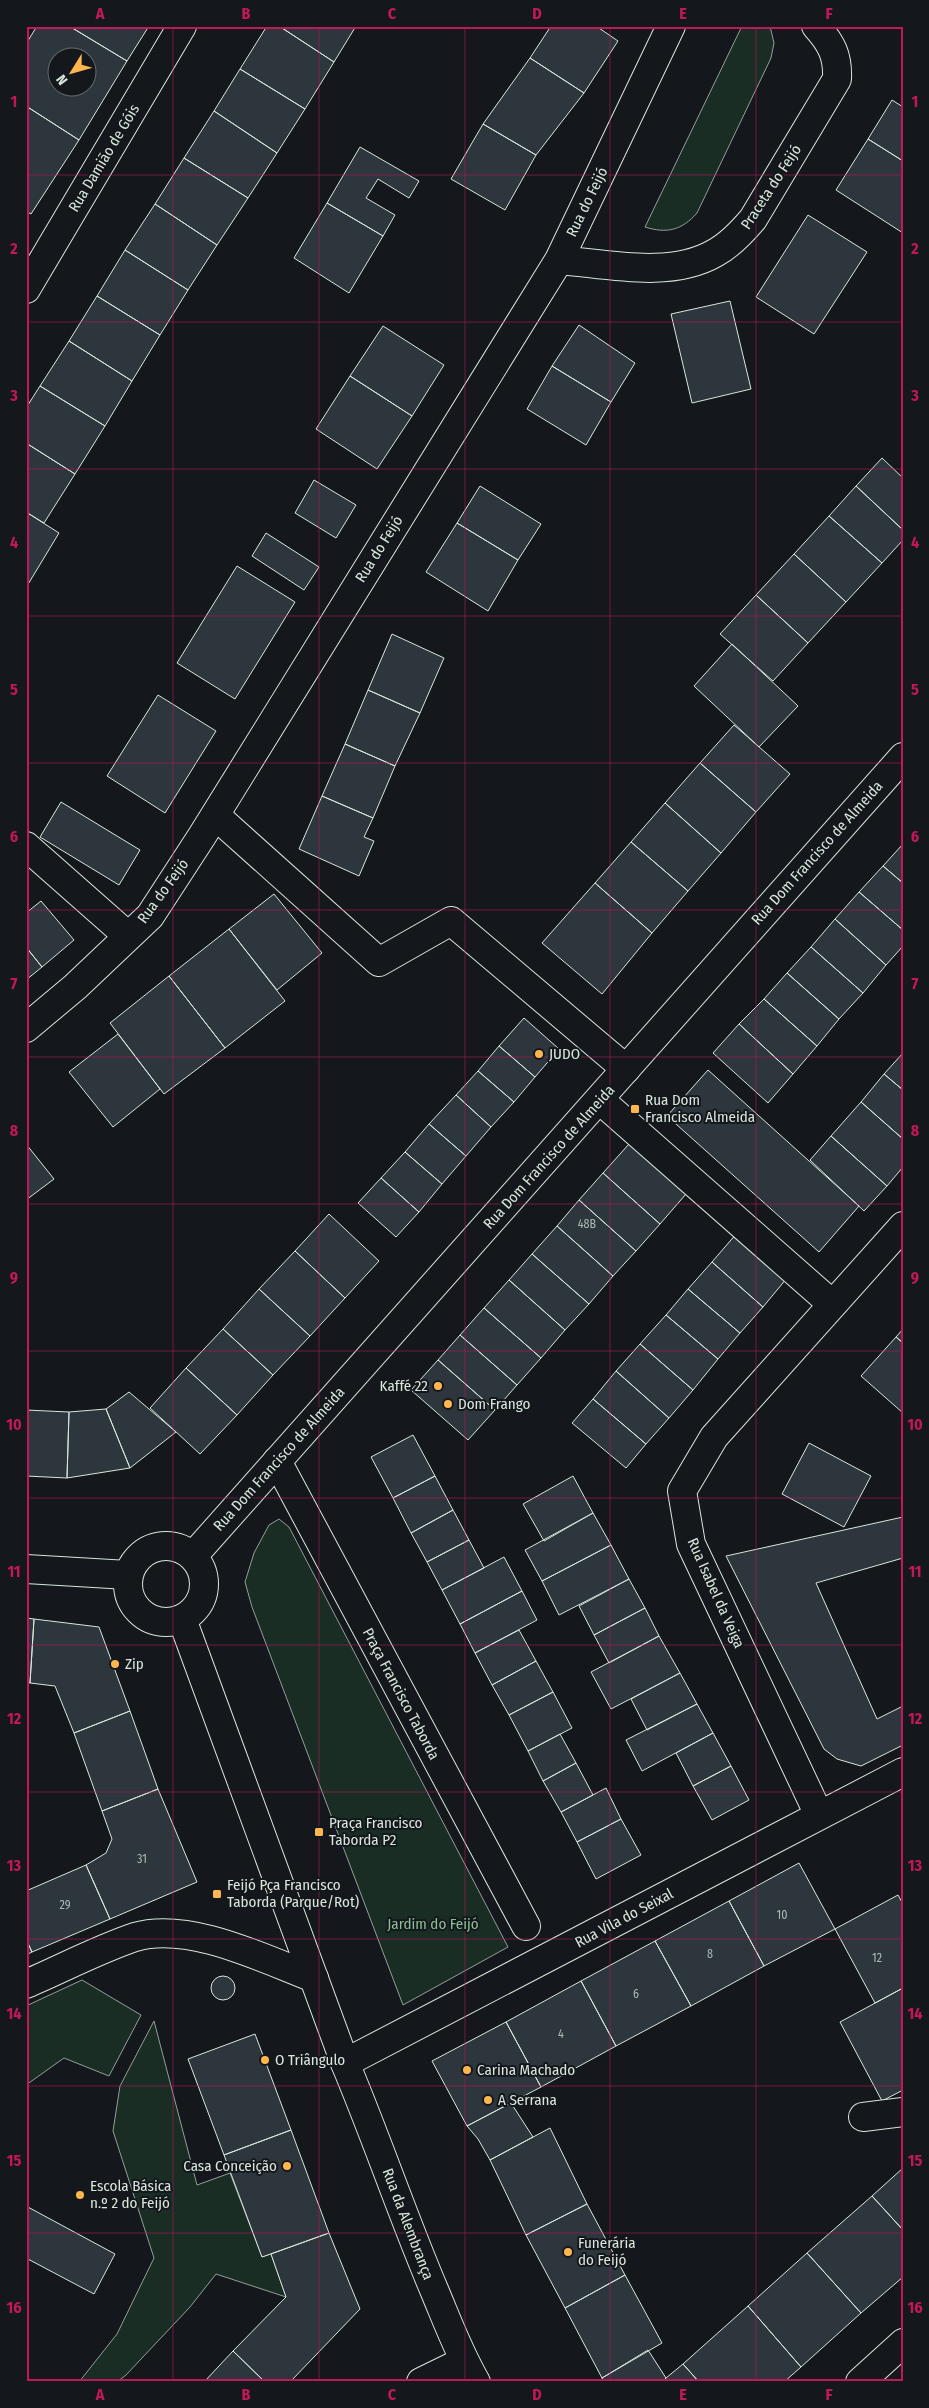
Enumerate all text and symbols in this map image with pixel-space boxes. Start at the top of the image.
text: A [95,4,105,23]
text: B [242,4,251,23]
text: C [388,4,397,23]
text: D [532,4,542,23]
text: E [679,4,687,23]
text: F [825,4,833,23]
north arrow [48,48,98,98]
text: N [53,71,71,88]
text: 1 [11,92,17,111]
text: 1 [912,92,918,111]
street label: Rua Damião de Góis [65,101,143,215]
street label: Praceta do Feijó [737,141,805,233]
street label: Rua do Feijó [562,164,612,240]
text: 2 [9,239,18,258]
text: 2 [910,239,919,258]
text: 3 [9,386,18,405]
text: 3 [910,386,919,405]
street label: Rua do Feijó [351,512,407,586]
text: 4 [10,533,18,552]
text: 4 [911,533,919,552]
text: 5 [10,680,18,699]
text: 5 [911,680,919,699]
street label: Rua Dom Francisco de Almeida [748,777,886,929]
text: 6 [10,827,18,846]
text: 6 [911,827,919,846]
street label: Rua do Feijó [134,855,192,927]
text: 7 [11,974,18,993]
text: 7 [912,974,919,993]
place label: JUDO [549,1045,580,1063]
marker: JUDO [533,1048,545,1060]
street label: Rua Dom Francisco de Almeida [480,1081,618,1233]
place label: Rua Dom Francisco Almeida [645,1091,755,1126]
marker: Rua Dom Francisco Almeida [629,1103,641,1115]
text: 8 [10,1121,19,1140]
text: 8 [911,1121,920,1140]
house number: 48B [578,1217,597,1231]
text: 9 [10,1268,18,1287]
text: 9 [911,1268,919,1287]
place label: Kaffé 22 [380,1377,428,1395]
marker: Kaffé 22 [432,1380,444,1392]
street label: Rua Dom Francisco de Almeida [210,1383,348,1535]
place label: Dom Frango [458,1395,531,1413]
marker: Dom Frango [442,1398,454,1410]
text: 10 [6,1415,22,1434]
text: 10 [907,1415,923,1434]
street label: Rua Isabel da Veiga [684,1535,748,1651]
text: 11 [7,1562,21,1581]
text: 11 [908,1562,922,1581]
street label: Praça Francisco Taborda [359,1625,443,1763]
place label: Zip [125,1655,144,1673]
marker: Zip [109,1658,121,1670]
text: 12 [7,1709,22,1728]
text: 12 [908,1709,923,1728]
place label: Praça Francisco Taborda P2 [329,1814,423,1849]
marker: Praça Francisco Taborda P2 [313,1826,325,1838]
house number: 31 [137,1852,147,1866]
text: 13 [7,1856,22,1875]
text: 13 [908,1856,923,1875]
place label: Feijó Pça Francisco Taborda (Parque/Rot) [227,1876,359,1911]
street label: Rua Vila do Seixal [572,1885,676,1951]
marker: Feijó Pça Francisco Taborda (Parque/Rot) [211,1888,223,1900]
house number: 29 [59,1898,71,1912]
house number: 10 [777,1908,787,1922]
park label: Jardim do Feijó [387,1915,479,1933]
house number: 8 [707,1947,713,1961]
house number: 12 [872,1951,882,1965]
house number: 6 [633,1987,639,2001]
text: 14 [7,2004,22,2023]
text: 14 [908,2004,923,2023]
house number: 4 [558,2027,564,2041]
place label: O Triângulo [275,2051,345,2069]
marker: O Triângulo [259,2054,271,2066]
place label: Carina Machado [477,2061,575,2079]
marker: Carina Machado [461,2064,473,2076]
place label: A Serrana [498,2091,557,2109]
marker: A Serrana [482,2094,494,2106]
text: 15 [7,2151,21,2170]
text: 15 [908,2151,922,2170]
place label: Casa Conceição [183,2157,277,2175]
marker: Casa Conceição [281,2160,293,2172]
street label: Rua da Alembrança [378,2166,438,2282]
place label: Escola Básica n.º 2 do Feijó [90,2177,171,2212]
marker: Escola Básica n.º 2 do Feijó [74,2189,86,2201]
place label: Funerária do Feijó [578,2234,636,2269]
marker: Funerária do Feijó [562,2246,574,2258]
text: 16 [6,2298,22,2317]
text: 16 [907,2298,923,2317]
text: A [95,2385,105,2404]
text: B [242,2385,251,2404]
text: C [388,2385,397,2404]
text: D [532,2385,542,2404]
text: E [679,2385,687,2404]
text: F [825,2385,833,2404]

